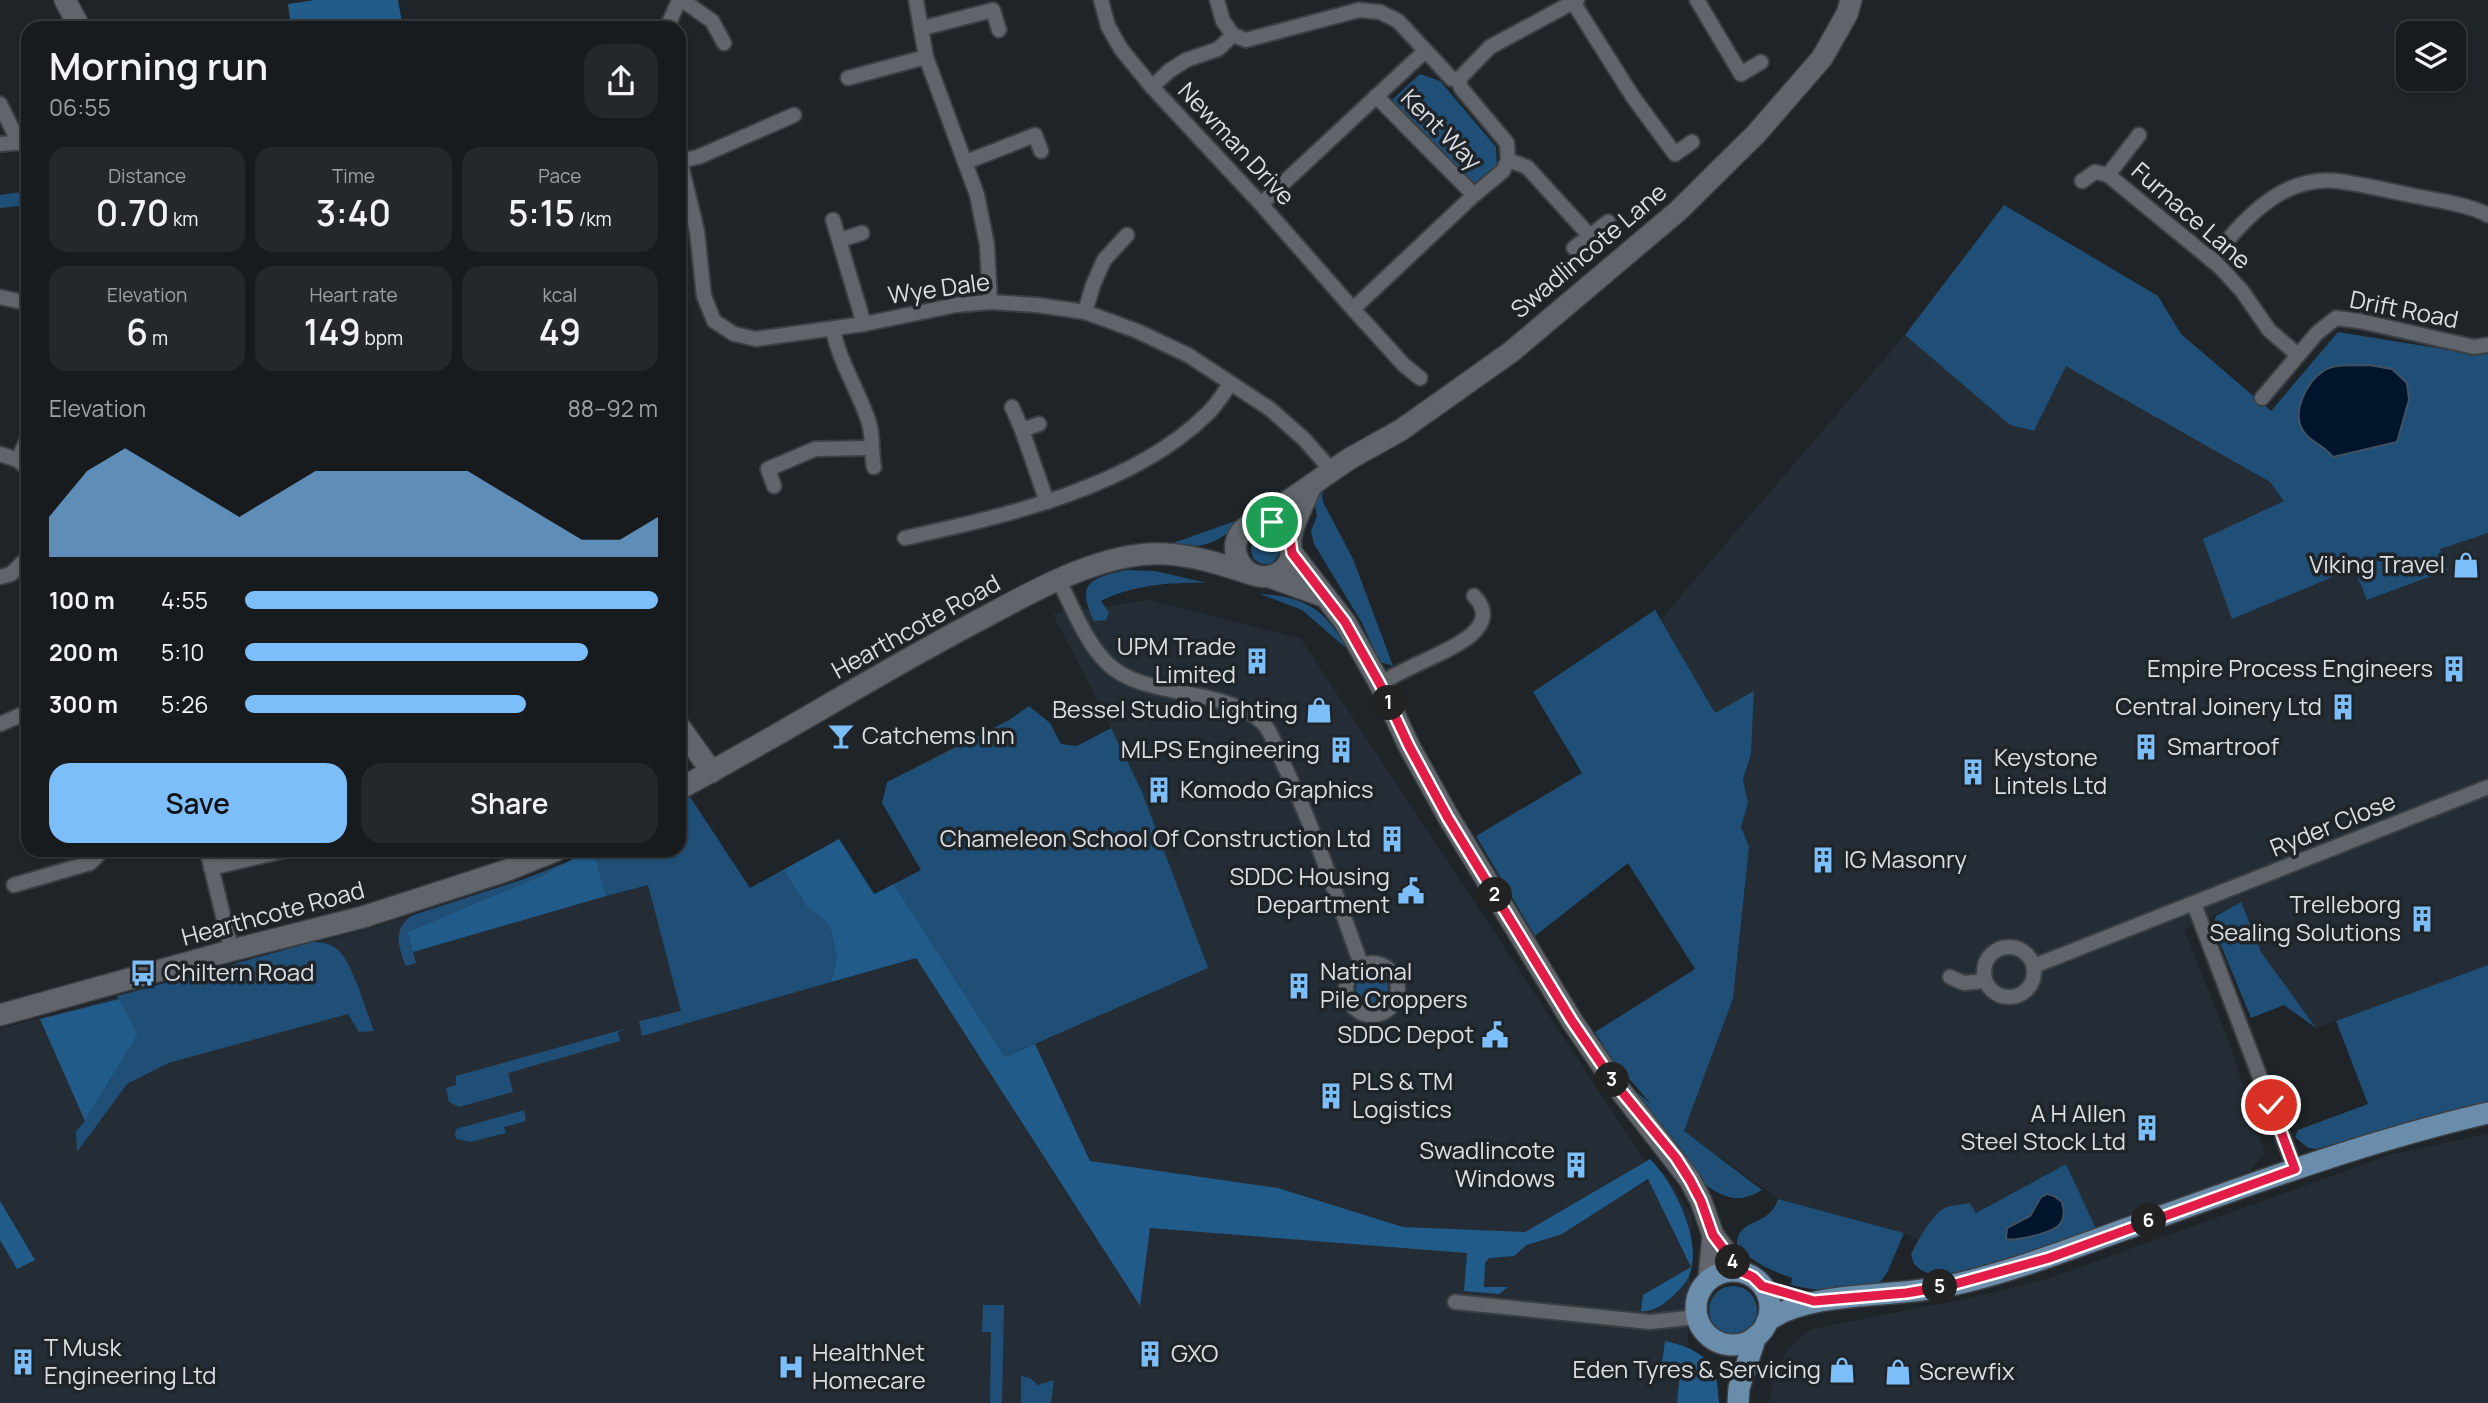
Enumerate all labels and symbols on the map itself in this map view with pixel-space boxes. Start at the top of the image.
street label: Newman Drive [1171,74,1303,212]
street label: Kent Way [1394,81,1490,177]
street label: Furnace Lane [2125,154,2259,276]
street label: Swadlincote Lane [1503,175,1673,325]
street label: Wye Dale [886,264,992,311]
street label: Drift Road [2347,282,2462,335]
pin [1242,492,1302,552]
place label: Viking Travel [2309,547,2445,580]
shop icon: Viking Travel [2451,550,2481,580]
street label: Hearthcote Road [825,566,1006,686]
place label: UPM Trade Limited [1117,629,1236,690]
building icon: UPM Trade Limited [1242,646,1272,676]
place label: Empire Process Engineers [2147,651,2433,684]
building icon: Empire Process Engineers [2439,654,2469,684]
pin: 1 [1372,686,1406,720]
place label: Central Joinery Ltd [2115,689,2322,722]
place label: Bessel Studio Lighting [1052,692,1298,725]
building icon: Central Joinery Ltd [2328,692,2358,722]
shop icon: Bessel Studio Lighting [1304,695,1334,725]
place label: Catchems Inn [862,718,1015,751]
bar icon: Catchems Inn [826,721,856,751]
place label: Smartroof [2167,729,2280,762]
place label: MLPS Engineering [1121,732,1320,765]
building icon: Smartroof [2131,732,2161,762]
building icon: MLPS Engineering [1326,735,1356,765]
place label: Keystone Lintels Ltd [1994,740,2107,801]
building icon: Keystone Lintels Ltd [1958,757,1988,787]
place label: Komodo Graphics [1180,772,1374,805]
building icon: Komodo Graphics [1144,775,1174,805]
street label: Ryder Close [2265,783,2400,864]
place label: Chameleon School Of Construction Ltd [940,821,1371,854]
building icon: Chameleon School Of Construction Ltd [1377,824,1407,854]
place label: IG Masonry [1844,842,1967,875]
building icon: IG Masonry [1808,845,1838,875]
place label: SDDC Housing Department [1229,859,1390,920]
street label: Hearthcote Road [178,872,368,953]
public building icon: SDDC Housing Department [1396,876,1426,906]
pin: 2 [1478,878,1512,912]
place label: Trelleborg Sealing Solutions [2209,887,2401,948]
building icon: Trelleborg Sealing Solutions [2407,904,2437,934]
place label: National Pile Croppers [1320,954,1468,1015]
place label: Chiltern Road [164,955,314,988]
bus stop icon: Chiltern Road [128,958,158,988]
building icon: National Pile Croppers [1284,971,1314,1001]
place label: SDDC Depot [1337,1017,1474,1050]
public building icon: SDDC Depot [1480,1020,1510,1050]
pin: 3 [1594,1062,1630,1098]
place label: PLS & TM Logistics [1352,1064,1453,1125]
pin [2241,1075,2301,1135]
building icon: PLS & TM Logistics [1316,1081,1346,1111]
place label: A H Allen Steel Stock Ltd [1960,1096,2126,1157]
building icon: A H Allen Steel Stock Ltd [2132,1113,2162,1143]
place label: Swadlincote Windows [1419,1133,1555,1194]
building icon: Swadlincote Windows [1561,1150,1591,1180]
pin: 6 [2132,1204,2166,1238]
pin: 4 [1716,1244,1750,1280]
pin: 5 [1923,1270,1958,1304]
place label: T Musk Engineering Ltd [44,1330,217,1391]
place label: HealthNet Homecare [812,1335,926,1396]
place label: GXO [1171,1336,1218,1369]
building icon: GXO [1135,1339,1165,1369]
building icon: T Musk Engineering Ltd [8,1347,38,1377]
hospital icon: HealthNet Homecare [776,1352,806,1382]
place label: Eden Tyres & Servicing [1573,1352,1821,1385]
place label: Screwfix [1919,1354,2015,1387]
shop icon: Eden Tyres & Servicing [1827,1355,1857,1385]
shop icon: Screwfix [1883,1357,1913,1387]

